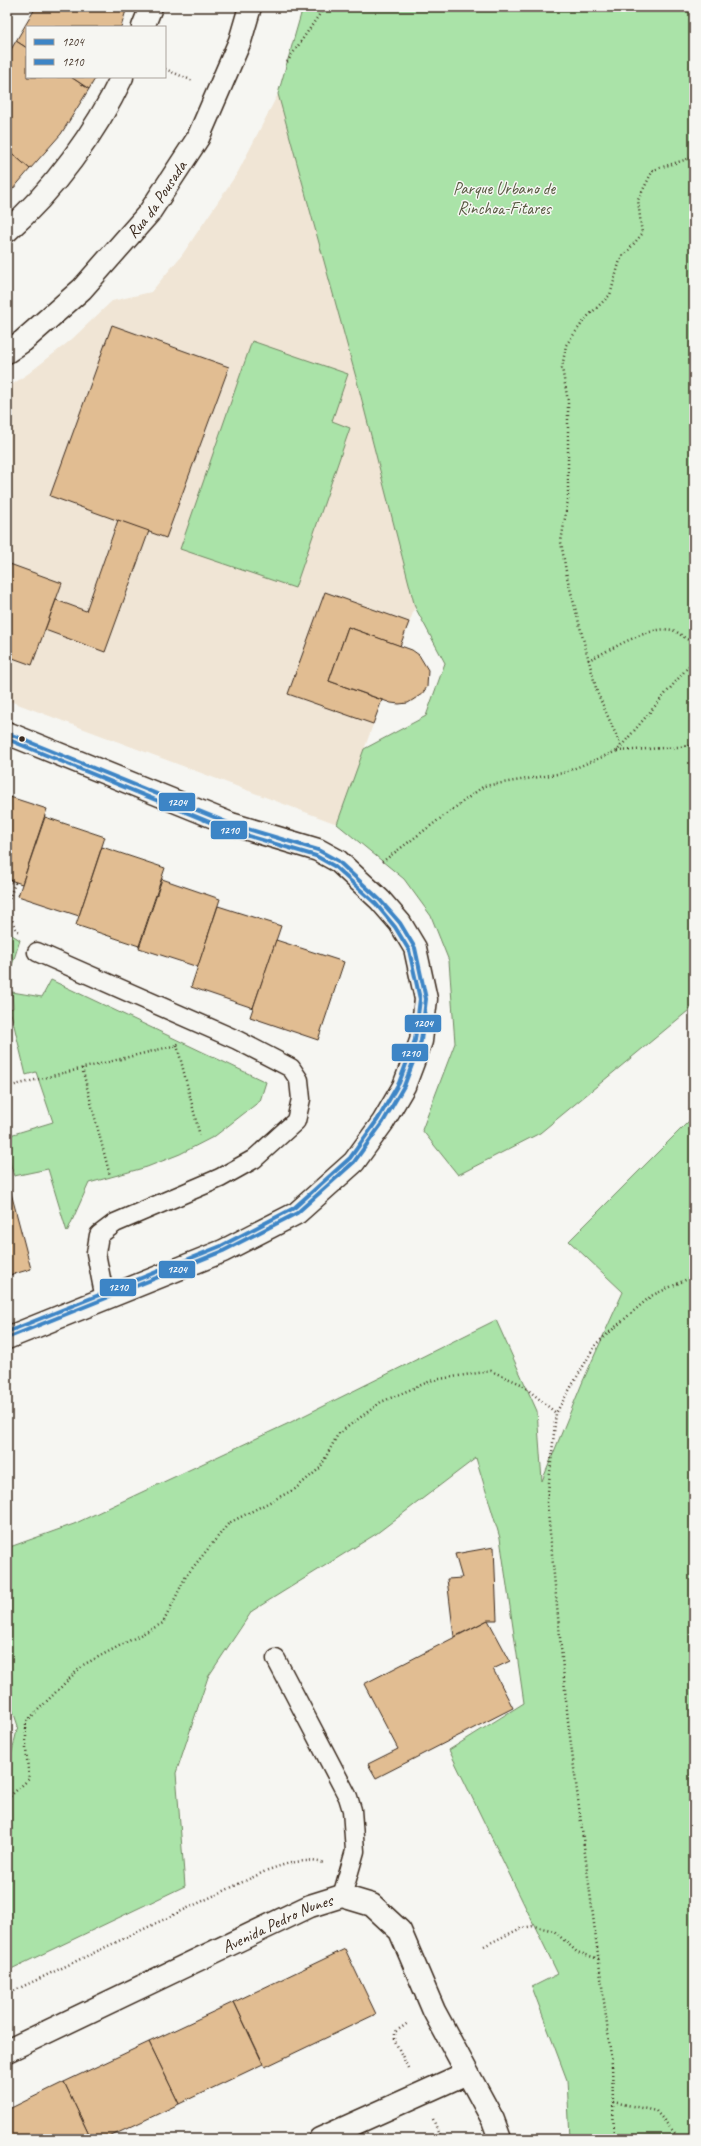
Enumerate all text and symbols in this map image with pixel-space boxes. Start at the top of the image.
legend [26,26,166,78]
text: 1204 [62,34,85,50]
text: 1210 [62,54,85,70]
street label: Rua da Pousada [122,155,192,242]
park label: Parque Urbano de Rinchoa-Fitares [453,178,556,219]
unlabelled marker [17,734,27,744]
line badge: 1204 [158,792,196,812]
text: 1204 [167,795,189,809]
line badge: 1210 [210,820,248,840]
text: 1210 [219,823,240,837]
line badge: 1204 [404,1014,442,1033]
text: 1204 [413,1016,435,1030]
line badge: 1210 [391,1043,429,1062]
text: 1210 [400,1046,421,1060]
line badge: 1204 [158,1260,196,1279]
text: 1204 [167,1262,189,1276]
line badge: 1210 [99,1278,137,1297]
text: 1210 [108,1280,129,1294]
street label: Avenida Pedro Nunes [218,1889,337,1957]

